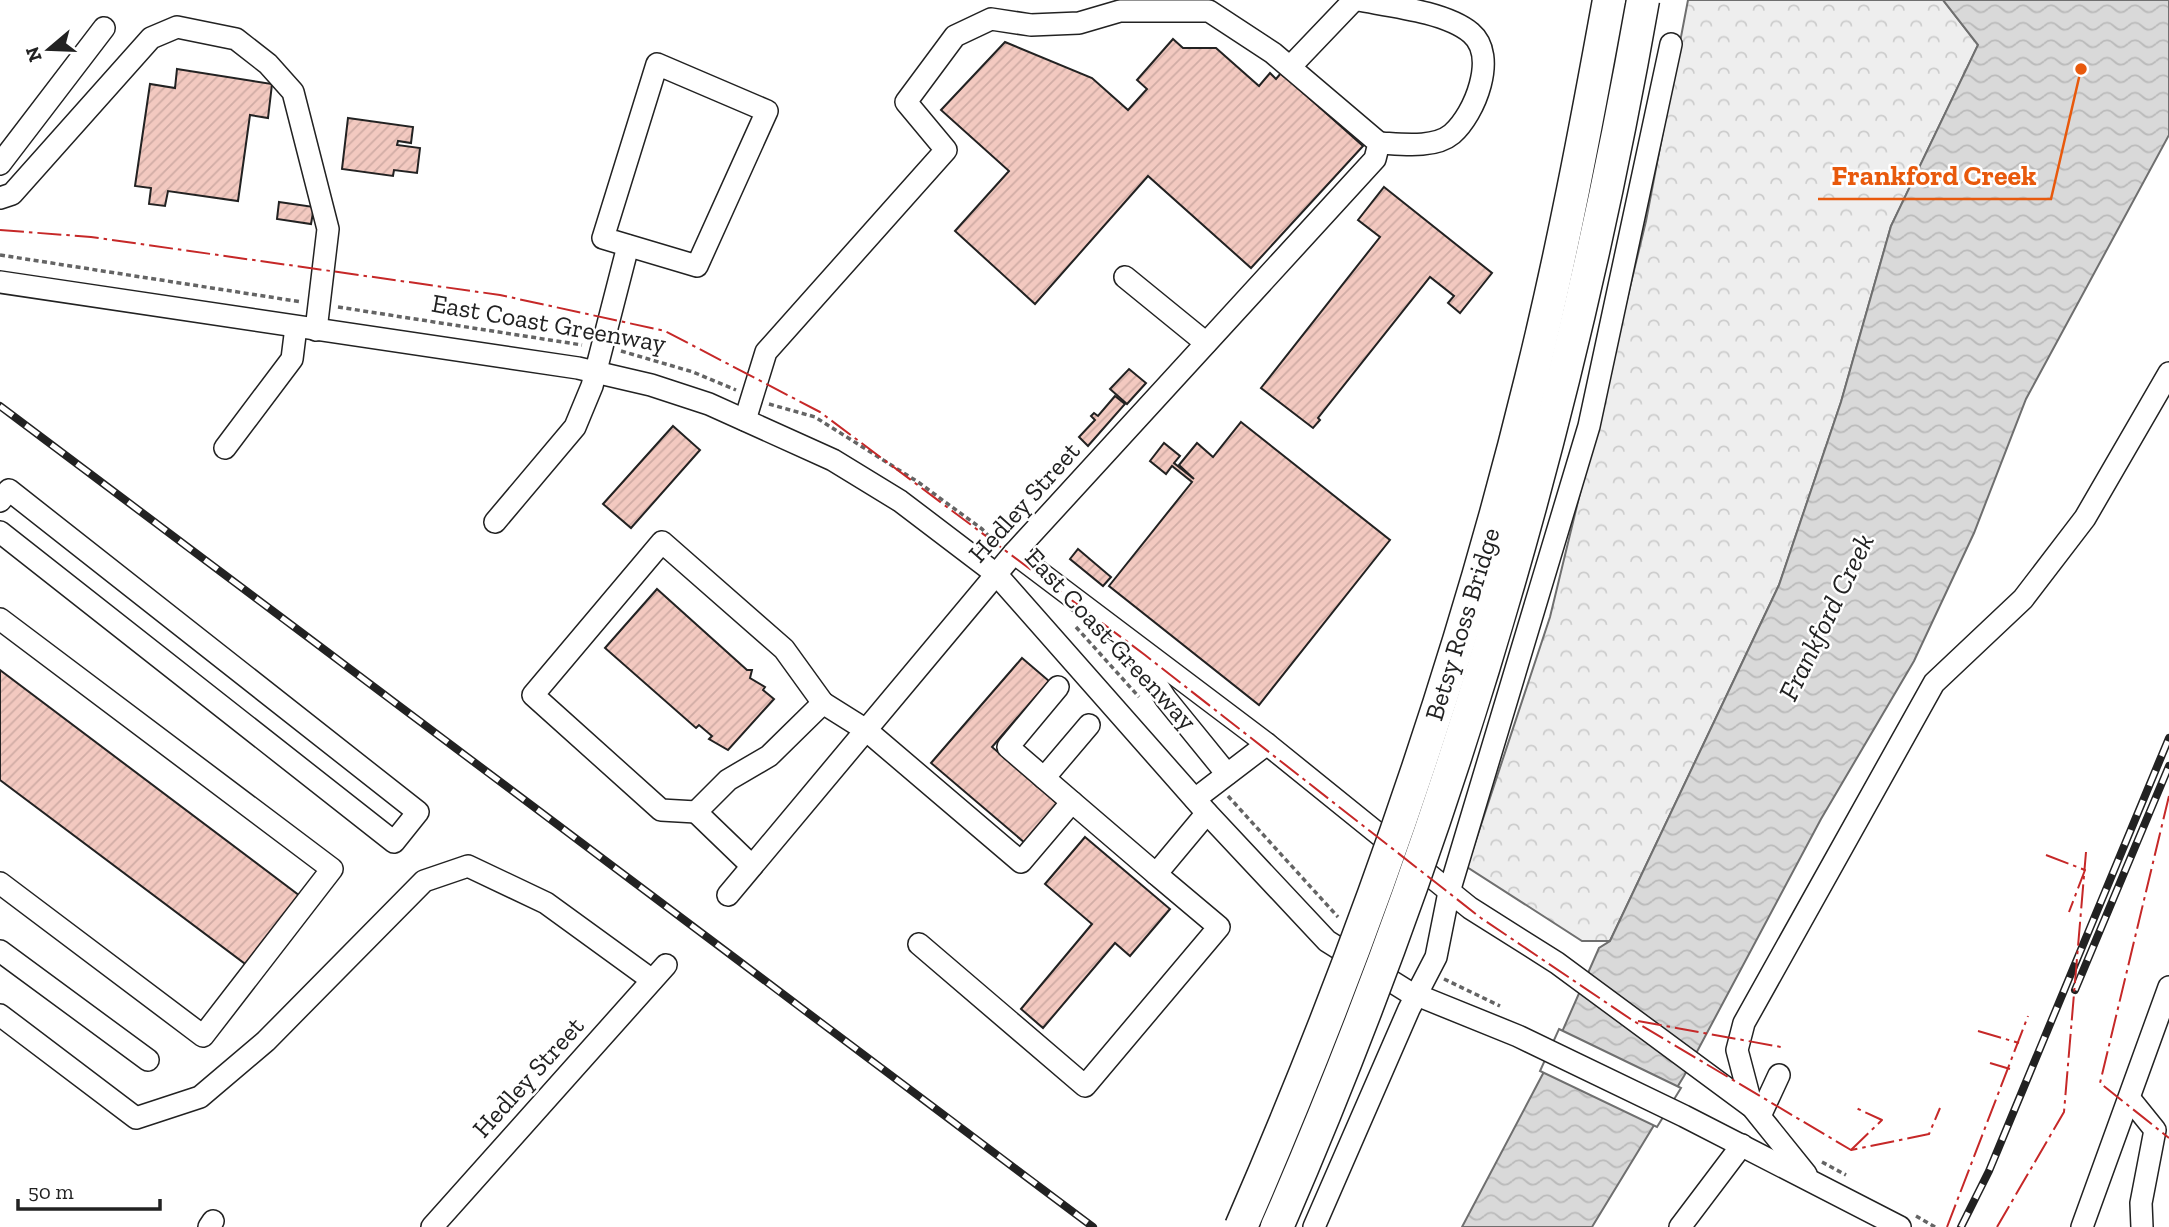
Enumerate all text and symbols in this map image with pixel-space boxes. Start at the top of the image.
north arrow [14,14,84,84]
text: N [20,44,47,65]
callout: Frankford Creek [1818,150,2051,199]
text: Frankford Creek [1831,159,2037,192]
street label: East Coast Greenway [429,287,669,359]
street label: Hedley Street [961,435,1087,569]
street label: Betsy Ross Bridge [1417,524,1507,724]
water label: Frankford Creek [1771,528,1881,706]
street label: East Coast Greenway [1018,541,1204,737]
street label: Hedley Street [465,1010,591,1144]
scale bar [18,1168,159,1212]
text: 50 m [28,1179,74,1204]

